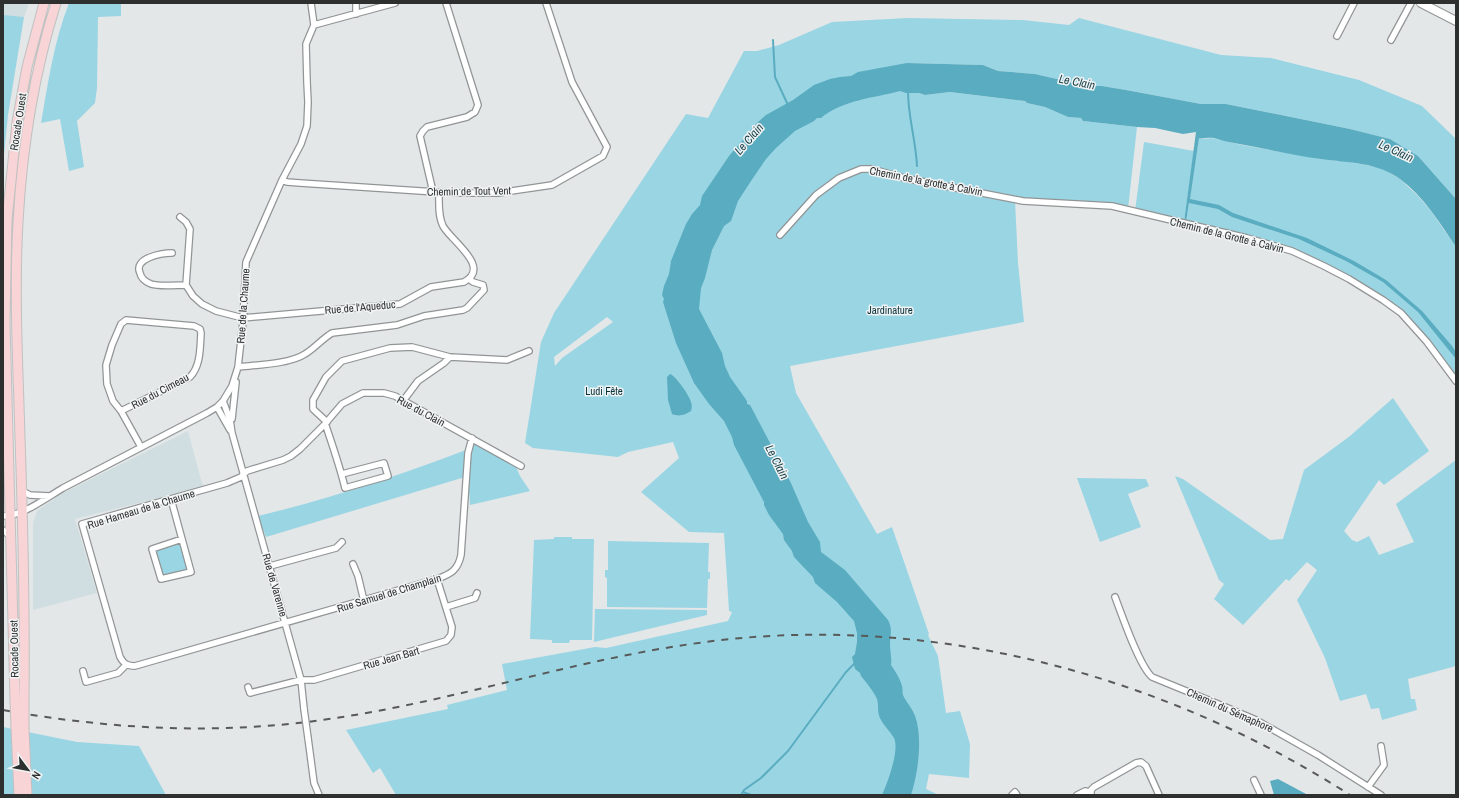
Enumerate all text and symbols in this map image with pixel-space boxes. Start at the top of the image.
water label: Le Clain [1057,71,1097,93]
street label: Rocade Ouest [7,92,30,152]
water label: Le Clain [731,120,767,158]
water label: Le Clain [1376,136,1416,166]
street label: Chemin de la grotte à Calvin [868,163,984,199]
street label: Chemin de Tout Vent [427,183,512,199]
street label: Chemin de la Grotte à Calvin [1169,214,1285,256]
street label: Rue de la Chaume [233,268,253,344]
street label: Rue de l'Aqueduc [324,297,396,317]
park label: Jardinature [867,303,913,317]
street label: Rue du Cimeau [129,370,191,412]
park label: Ludi Fête [585,384,623,398]
street label: Rue du Clain [394,392,448,430]
water label: Le Clain [762,442,792,482]
street label: Rue Hameau de la Chaume [85,486,197,532]
street label: Rue de Varenne [259,552,291,618]
street label: Rue Samuel de Champlain [335,570,443,616]
street label: Rocade Ouest [6,620,22,678]
street label: Rue Jean Bart [361,643,421,673]
street label: Chemin du Sémaphore [1185,685,1275,735]
north arrow [8,750,48,790]
text: N [29,769,44,782]

